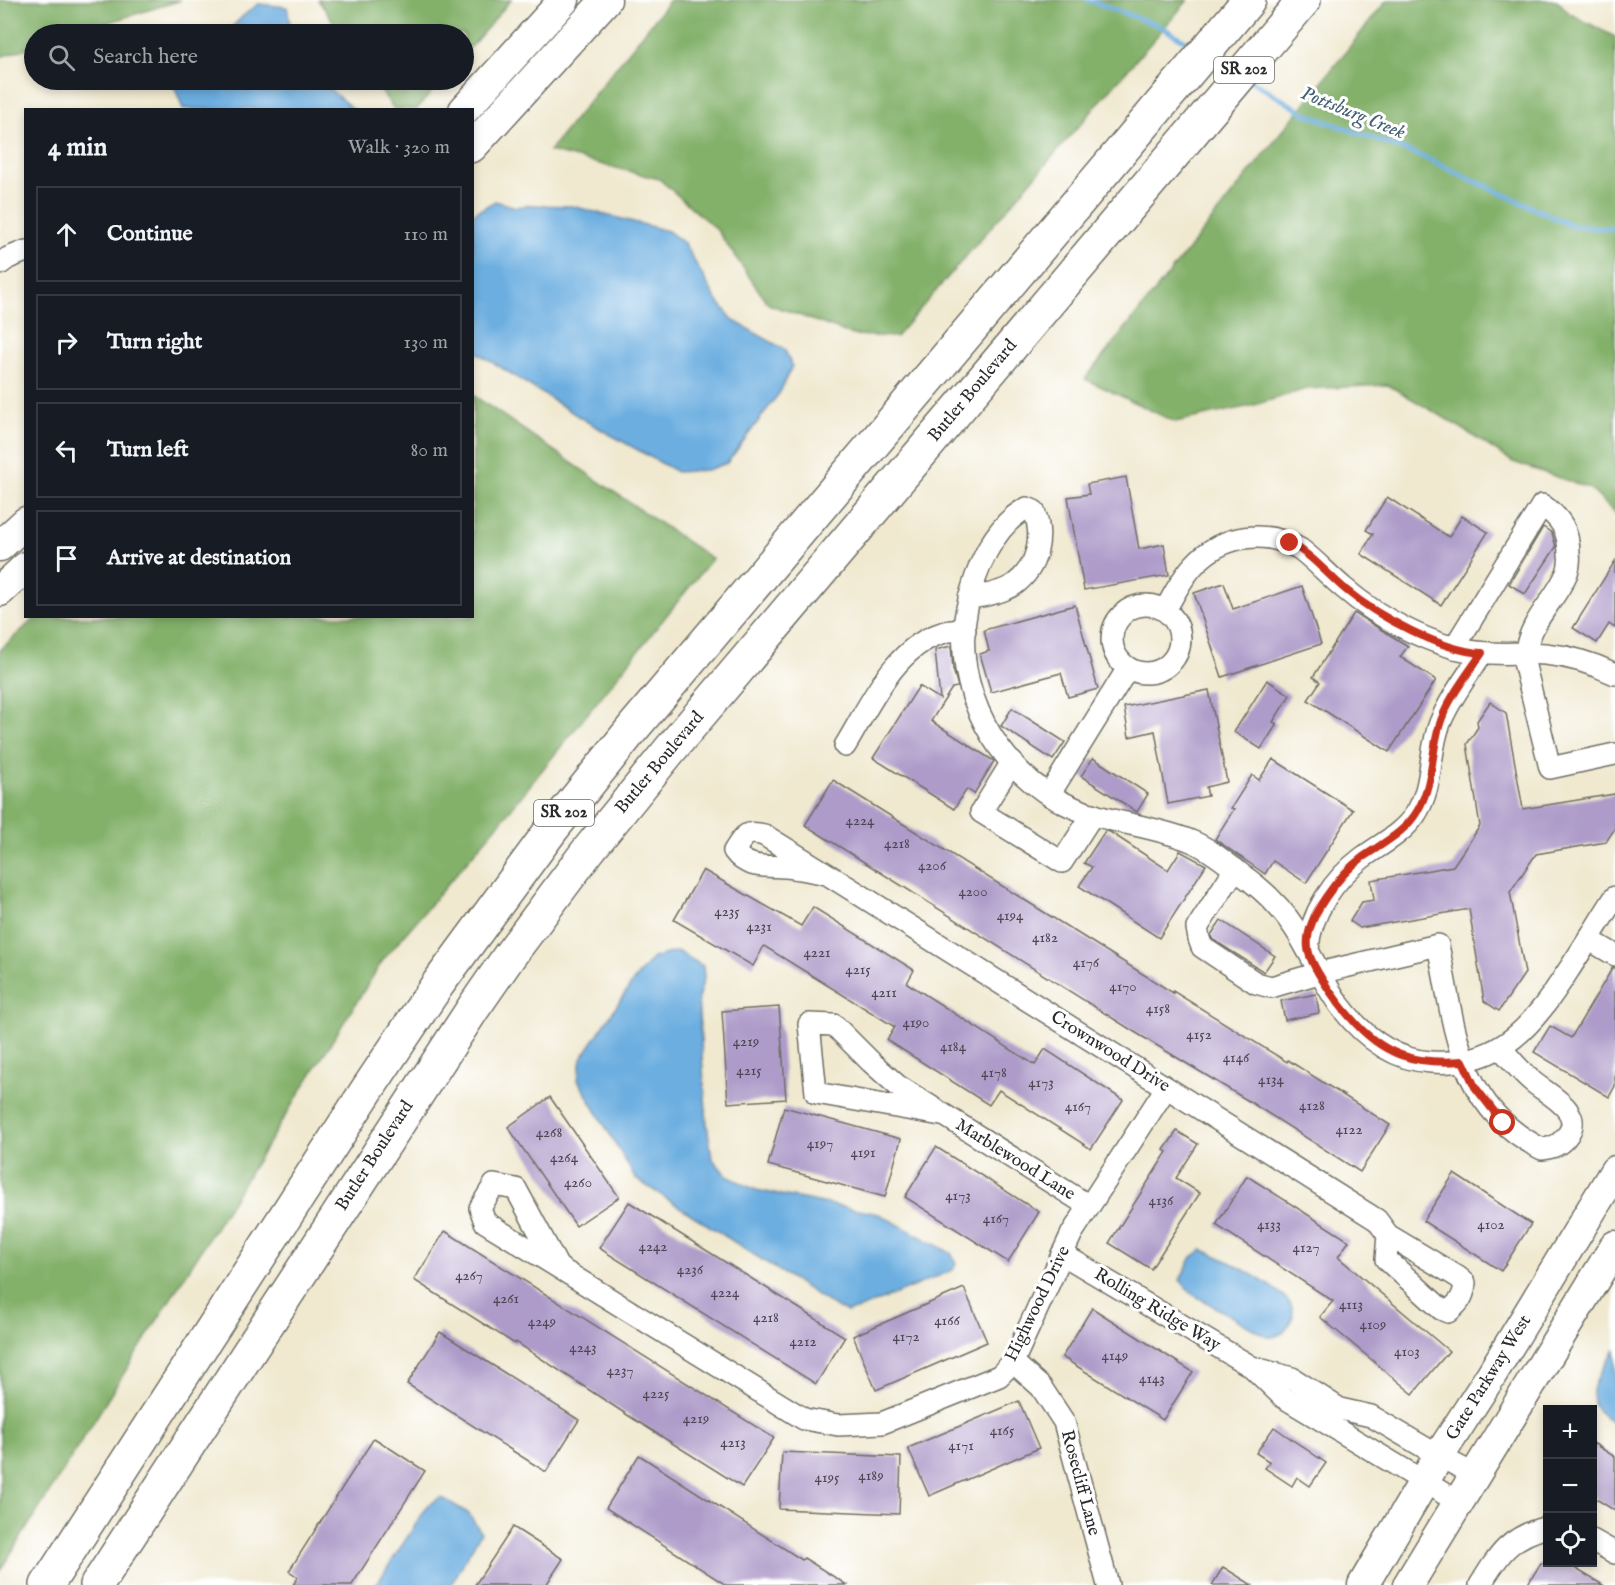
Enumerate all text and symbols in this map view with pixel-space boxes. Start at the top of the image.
search box [24,24,474,90]
icon: search [45,41,78,74]
text: Search here [93,43,198,71]
road number: SR 202 [1214,57,1274,83]
water label: Pottsburg Creek [1297,81,1409,146]
text: 4 min [48,131,107,164]
text: Walk · 320 m [348,135,450,160]
icon: ahead [50,218,83,251]
text: Continue [107,220,193,248]
text: 110 m [404,222,448,247]
icon: right [50,326,83,359]
text: Turn right [107,328,202,356]
text: 130 m [403,330,448,355]
street label: Butler Boulevard [923,335,1023,447]
icon: left [50,434,83,467]
text: Turn left [107,436,189,464]
text: 80 m [411,438,448,463]
route end [1276,529,1302,555]
icon: arrive [50,542,83,575]
text: Arrive at destination [107,544,291,572]
street label: Butler Boulevard [610,707,710,819]
road number: SR 202 [534,800,594,826]
house number: 4224 [846,811,875,830]
house number: 4218 [884,834,910,853]
house number: 4206 [918,856,947,875]
house number: 4200 [958,882,988,901]
house number: 4235 [714,902,740,921]
house number: 4194 [997,906,1024,925]
house number: 4231 [746,917,772,936]
house number: 4182 [1032,928,1058,947]
house number: 4221 [803,943,831,962]
house number: 4176 [1073,953,1100,972]
house number: 4215 [845,960,871,979]
house number: 4170 [1109,977,1137,996]
house number: 4211 [871,983,897,1002]
house number: 4158 [1146,999,1170,1018]
street label: Crownwood Drive [1046,1006,1174,1098]
house number: 4190 [903,1013,929,1032]
house number: 4152 [1186,1025,1212,1044]
house number: 4219 [733,1032,759,1051]
house number: 4184 [940,1037,967,1056]
house number: 4146 [1223,1048,1250,1067]
house number: 4215 [736,1061,762,1080]
house number: 4178 [981,1063,1007,1082]
house number: 4134 [1258,1070,1285,1089]
house number: 4173 [1028,1073,1054,1092]
street label: Butler Boulevard [331,1096,419,1216]
house number: 4128 [1299,1096,1325,1115]
house number: 4167 [1065,1097,1091,1116]
route start [1489,1109,1515,1135]
street label: Marblewood Lane [951,1114,1079,1206]
house number: 4122 [1335,1120,1363,1139]
house number: 4268 [536,1123,562,1142]
house number: 4197 [807,1134,833,1153]
house number: 4191 [850,1143,876,1162]
house number: 4264 [550,1148,579,1167]
house number: 4260 [564,1173,592,1192]
house number: 4173 [945,1186,971,1205]
house number: 4136 [1149,1191,1174,1210]
house number: 4167 [983,1209,1009,1228]
house number: 4133 [1257,1215,1281,1234]
house number: 4102 [1477,1215,1505,1234]
house number: 4242 [639,1237,667,1256]
house number: 4127 [1293,1238,1319,1257]
street label: Highwood Drive [1000,1242,1076,1366]
house number: 4236 [677,1260,704,1279]
street label: Rolling Ridge Way [1090,1263,1225,1357]
house number: 4267 [455,1266,483,1285]
house number: 4224 [711,1283,740,1302]
house number: 4261 [493,1289,519,1308]
house number: 4113 [1339,1295,1363,1314]
house number: 4218 [753,1308,779,1327]
house number: 4166 [934,1311,960,1330]
street label: Gate Parkway West [1441,1311,1537,1445]
house number: 4249 [528,1312,556,1331]
house number: 4109 [1360,1315,1386,1334]
house number: 4172 [893,1327,920,1346]
house number: 4212 [789,1332,817,1351]
house number: 4243 [569,1338,597,1357]
house number: 4103 [1394,1342,1420,1361]
house number: 4149 [1102,1346,1128,1365]
house number: 4237 [606,1361,634,1380]
house number: 4143 [1139,1369,1165,1388]
house number: 4225 [643,1384,670,1403]
map controls [1543,1405,1597,1567]
button: + [1543,1405,1597,1459]
house number: 4219 [683,1409,709,1428]
house number: 4165 [990,1421,1015,1440]
street label: Rosecliff Lane [1055,1428,1105,1538]
house number: 4213 [720,1433,746,1452]
house number: 4171 [948,1436,974,1455]
button: − [1543,1459,1597,1513]
house number: 4189 [858,1466,884,1485]
house number: 4195 [815,1468,840,1487]
button: locate [1543,1513,1597,1567]

